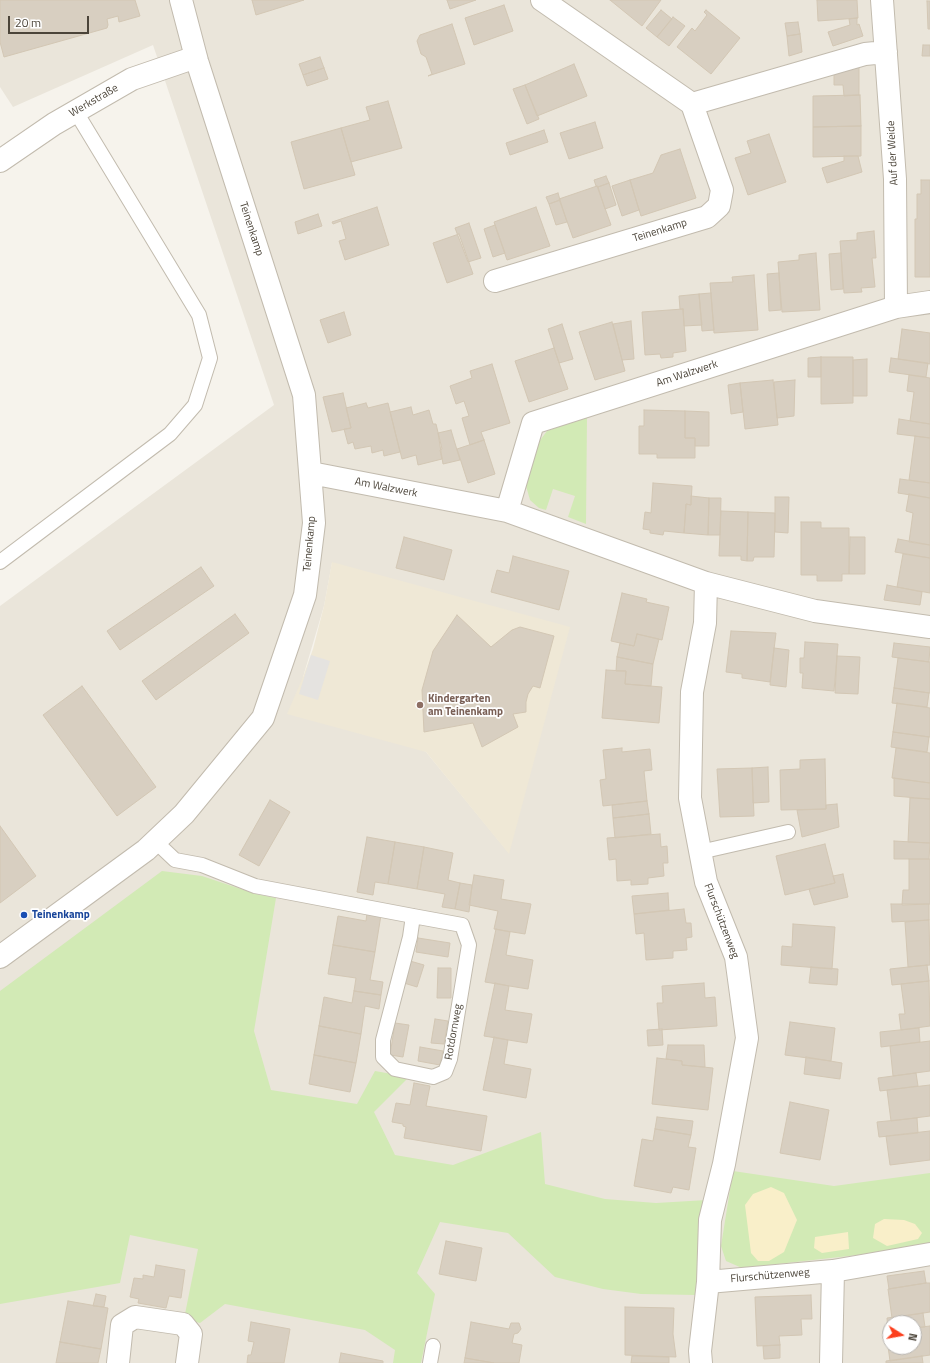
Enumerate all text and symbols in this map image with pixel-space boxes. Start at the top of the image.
scale bar [10,8,91,34]
text: 20 m [15,13,41,32]
street label: Werkstraße [67,82,121,120]
street label: Auf der Weide [885,120,901,186]
street label: Teinenkamp [236,200,266,258]
street label: Teinenkamp [631,217,689,245]
street label: Am Walzwerk [655,358,719,390]
street label: Am Walzwerk [353,475,419,501]
street label: Teinenkamp [301,516,319,572]
place label: Kindergarten am Teinenkamp [428,692,503,718]
marker: Kindergarten am Teinenkamp [415,700,425,710]
street label: Flurschützenweg [701,882,741,960]
place label: Teinenkamp [32,908,90,922]
marker: Teinenkamp [19,910,29,920]
street label: Rotdornweg [443,1003,465,1061]
street label: Flurschützenweg [730,1266,810,1286]
north arrow [882,1315,922,1355]
text: N [904,1332,921,1342]

